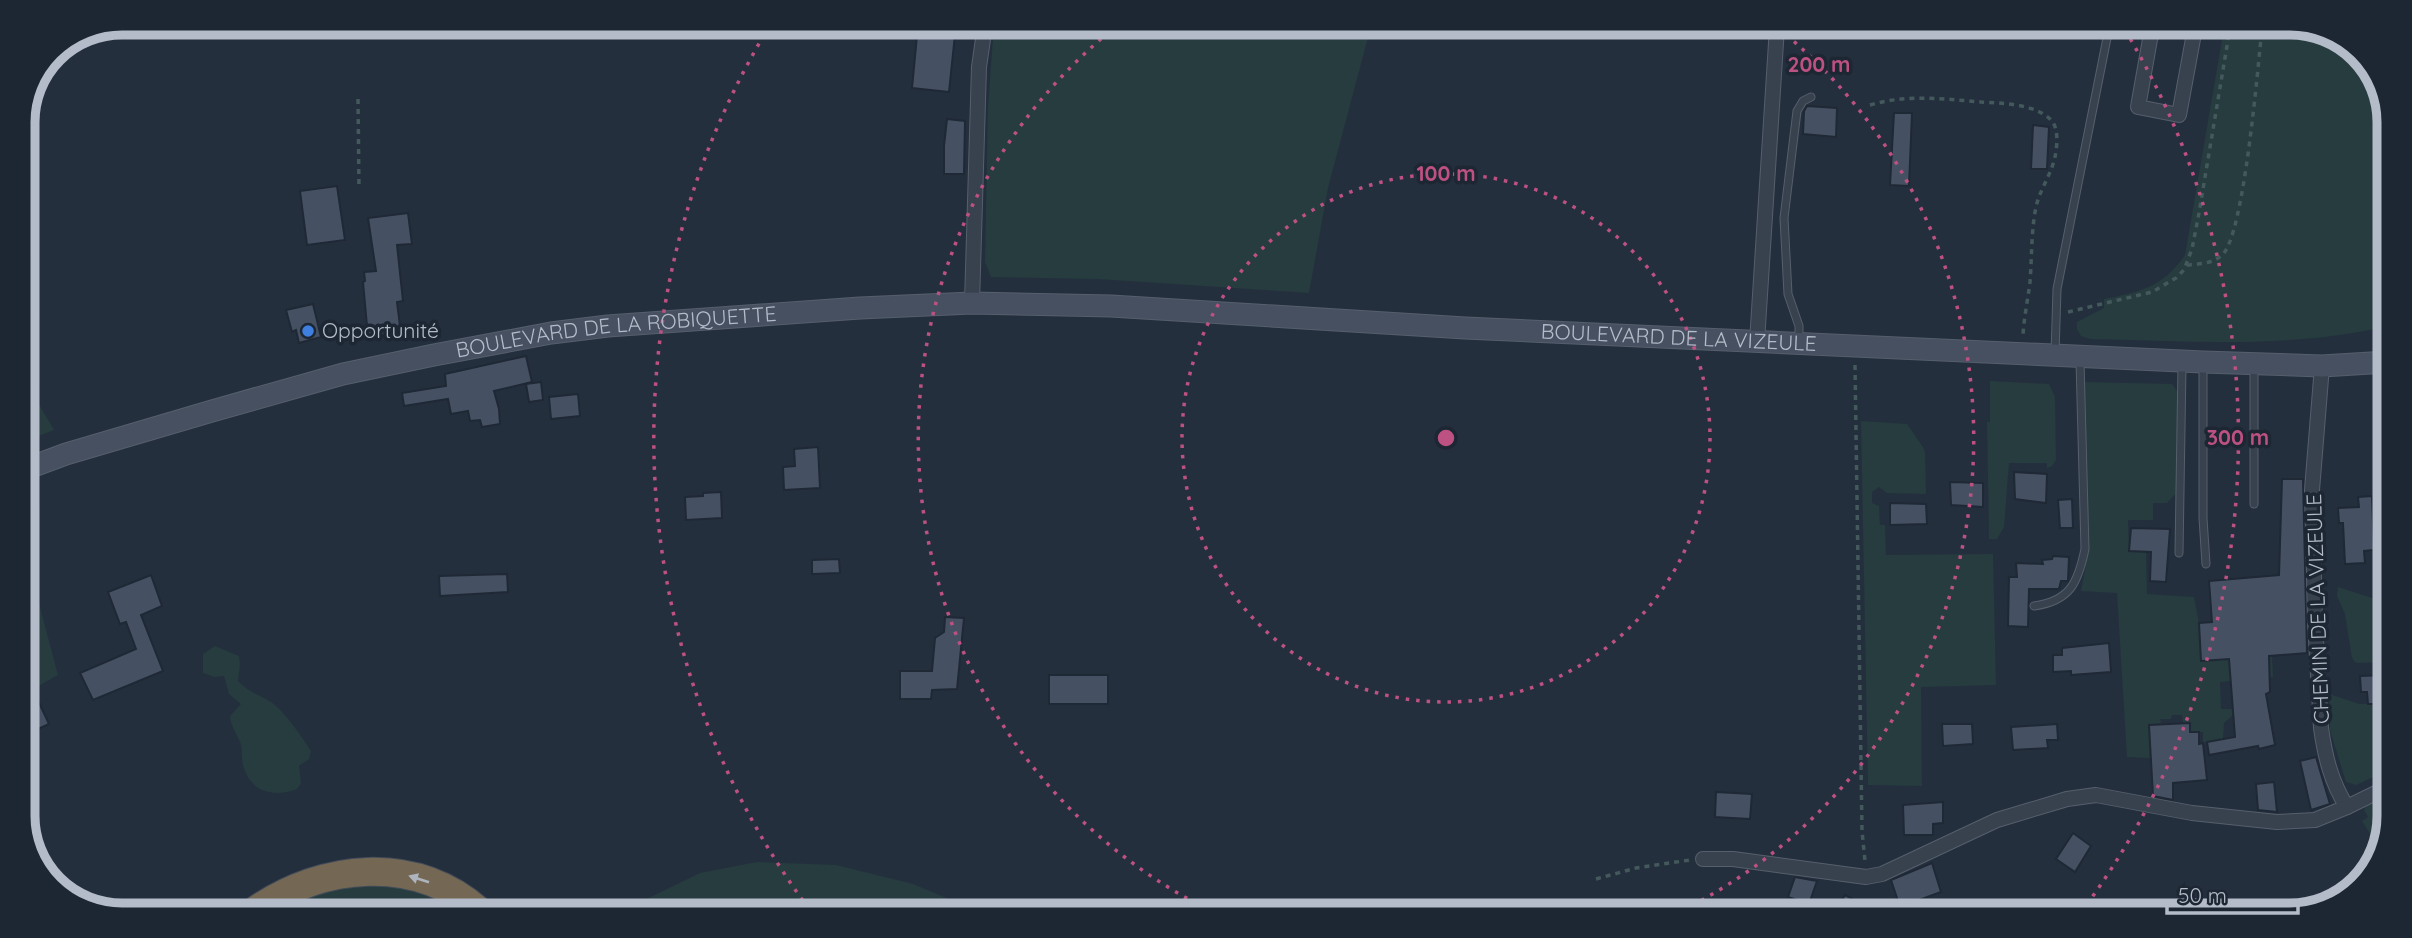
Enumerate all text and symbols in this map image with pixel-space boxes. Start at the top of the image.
text: 200 m [1788,51,1850,77]
text: 100 m [1416,160,1476,186]
street label: BOULEVARD DE LA ROBIQUETTE [453,300,777,363]
place label: Opportunité [322,317,439,343]
street label: BOULEVARD DE LA VIZEULE [1540,318,1817,356]
marker: Opportunité [300,323,316,339]
text: 300 m [2207,424,2269,450]
centre of rings [1434,426,1458,450]
street label: CHEMIN DE LA VIZEULE [2300,493,2334,725]
scale bar [2167,872,2298,916]
one-way arrow [408,873,429,884]
text: 50 m [2178,882,2227,908]

